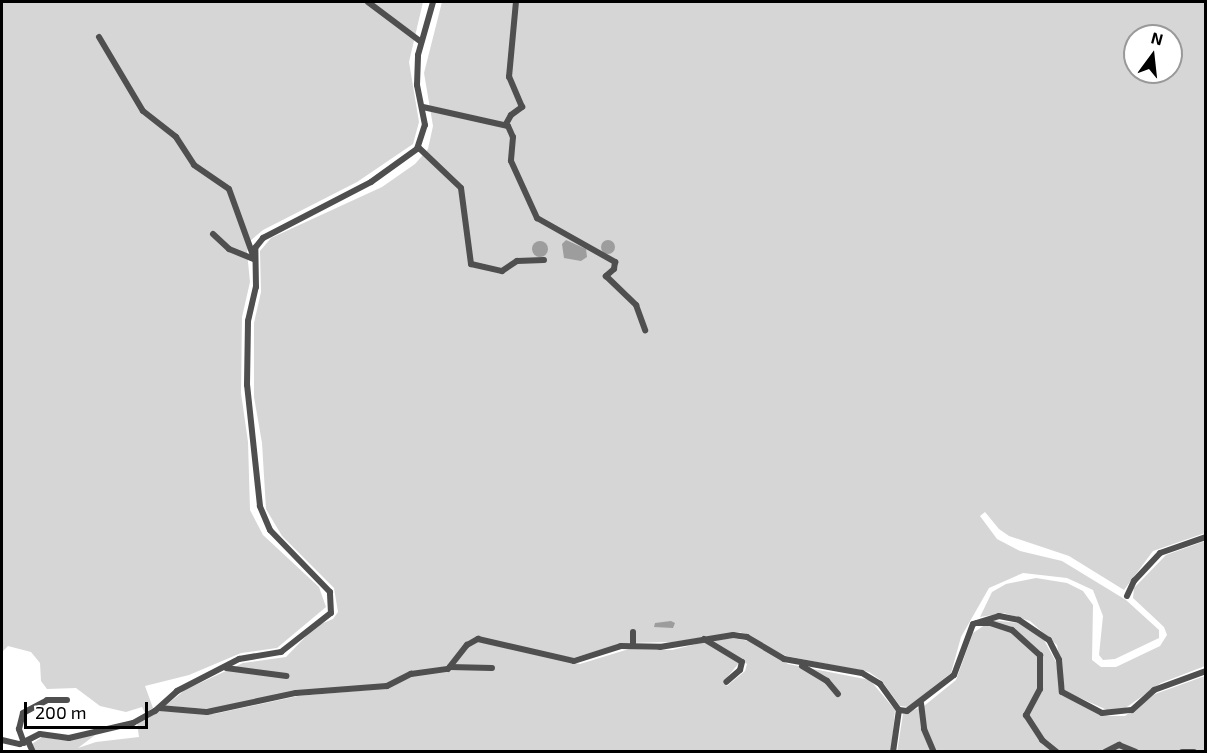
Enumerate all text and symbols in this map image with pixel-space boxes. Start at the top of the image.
north arrow [1123,24,1183,84]
text: N [1149,27,1165,49]
scale bar [27,690,152,728]
text: 200 m [35,701,87,723]

